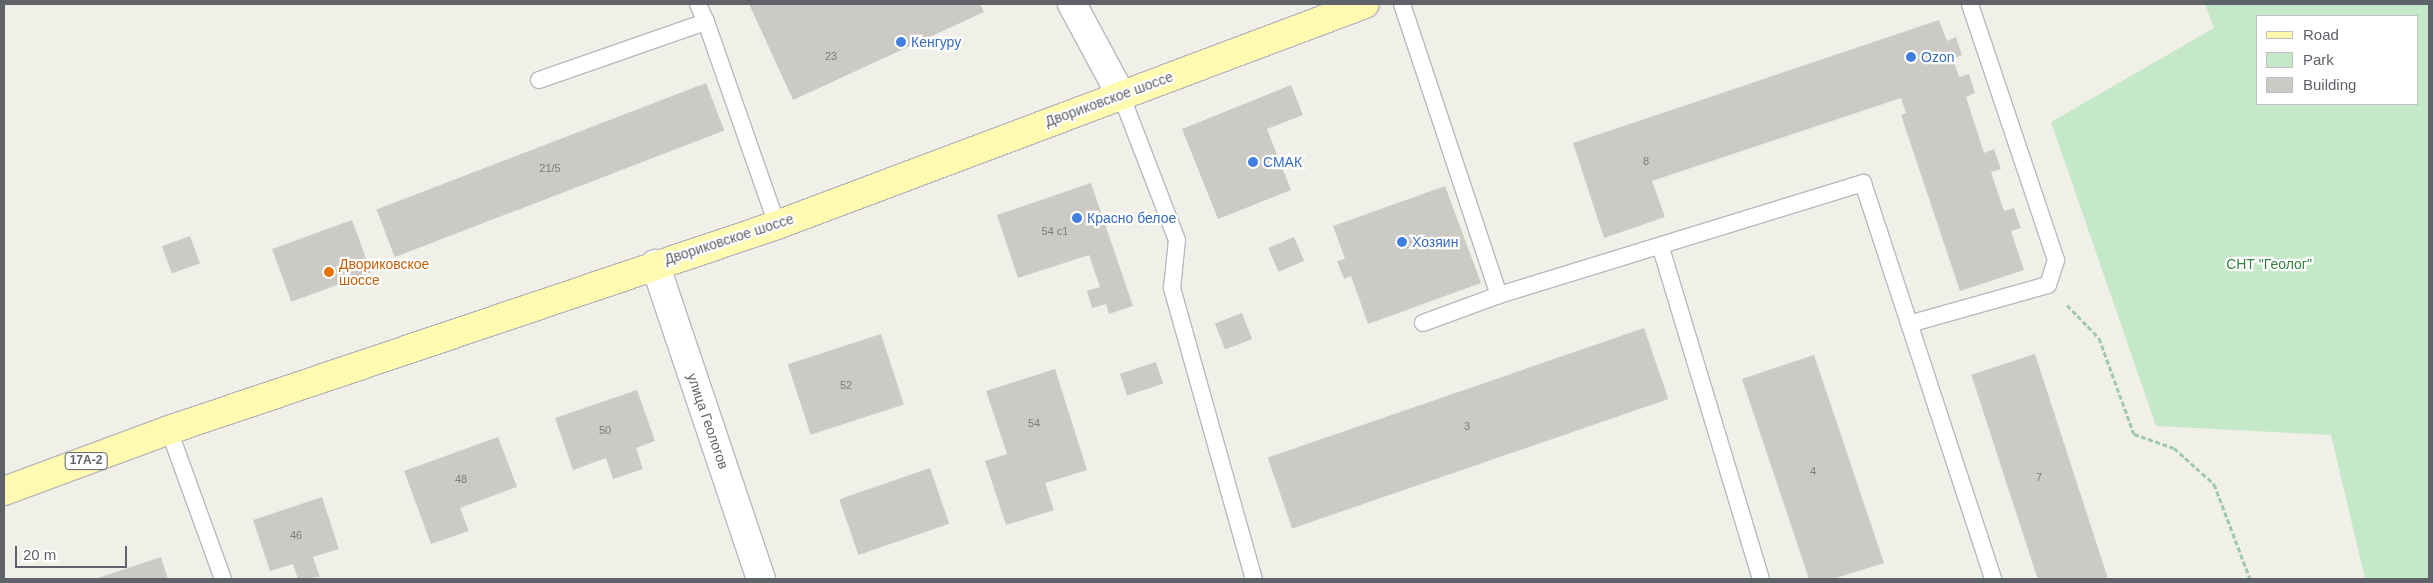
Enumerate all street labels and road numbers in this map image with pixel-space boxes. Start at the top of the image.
street label: Двориковское шоссе [1043,68,1175,130]
street label: Двориковское шоссе [662,210,796,268]
street label: улица Геологов [684,371,732,471]
road number: 17А-2 [64,452,108,471]

